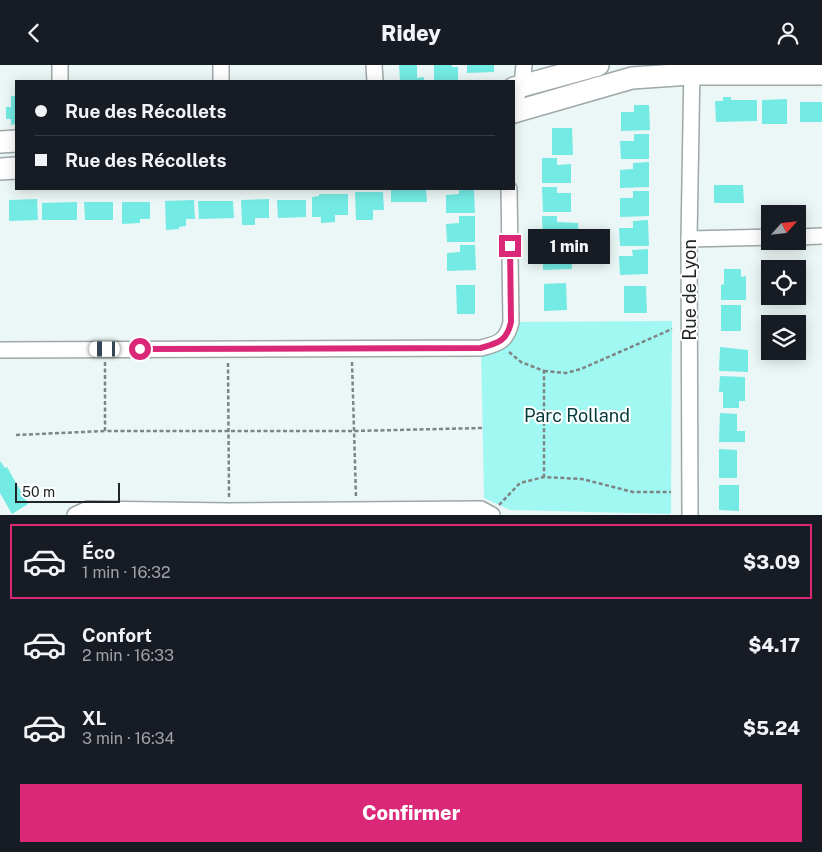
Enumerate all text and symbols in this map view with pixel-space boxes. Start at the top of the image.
icon: back [20,19,48,47]
icon: person [774,19,802,47]
text: Ridey [381,20,441,46]
text: Rue des Récollets [65,100,226,122]
text: Rue des Récollets [65,149,226,171]
north arrow [761,205,806,250]
map controls [761,205,806,360]
callout: 1 min [528,229,610,263]
route end [499,235,521,257]
text: 1 min [549,237,589,256]
street label: Rue de Lyon [679,239,700,341]
button: locate [761,260,806,305]
button: layers [761,315,806,360]
route start [129,338,151,360]
car [90,342,120,357]
park label: Parc Rolland [524,405,630,426]
scale bar [15,479,120,503]
text: 50 m [22,484,55,500]
icon: car [22,539,67,584]
text: Éco [82,541,115,563]
text: $3.09 [743,551,800,573]
text: 1 min · 16:32 [82,563,171,582]
icon: car [22,622,67,667]
text: Confort [82,624,152,646]
text: $4.17 [748,634,800,656]
text: 2 min · 16:33 [82,646,174,665]
icon: car [22,705,67,750]
text: XL [82,707,107,729]
text: $5.24 [743,717,800,739]
text: 3 min · 16:34 [82,729,175,748]
button: Confirmer [20,784,802,842]

